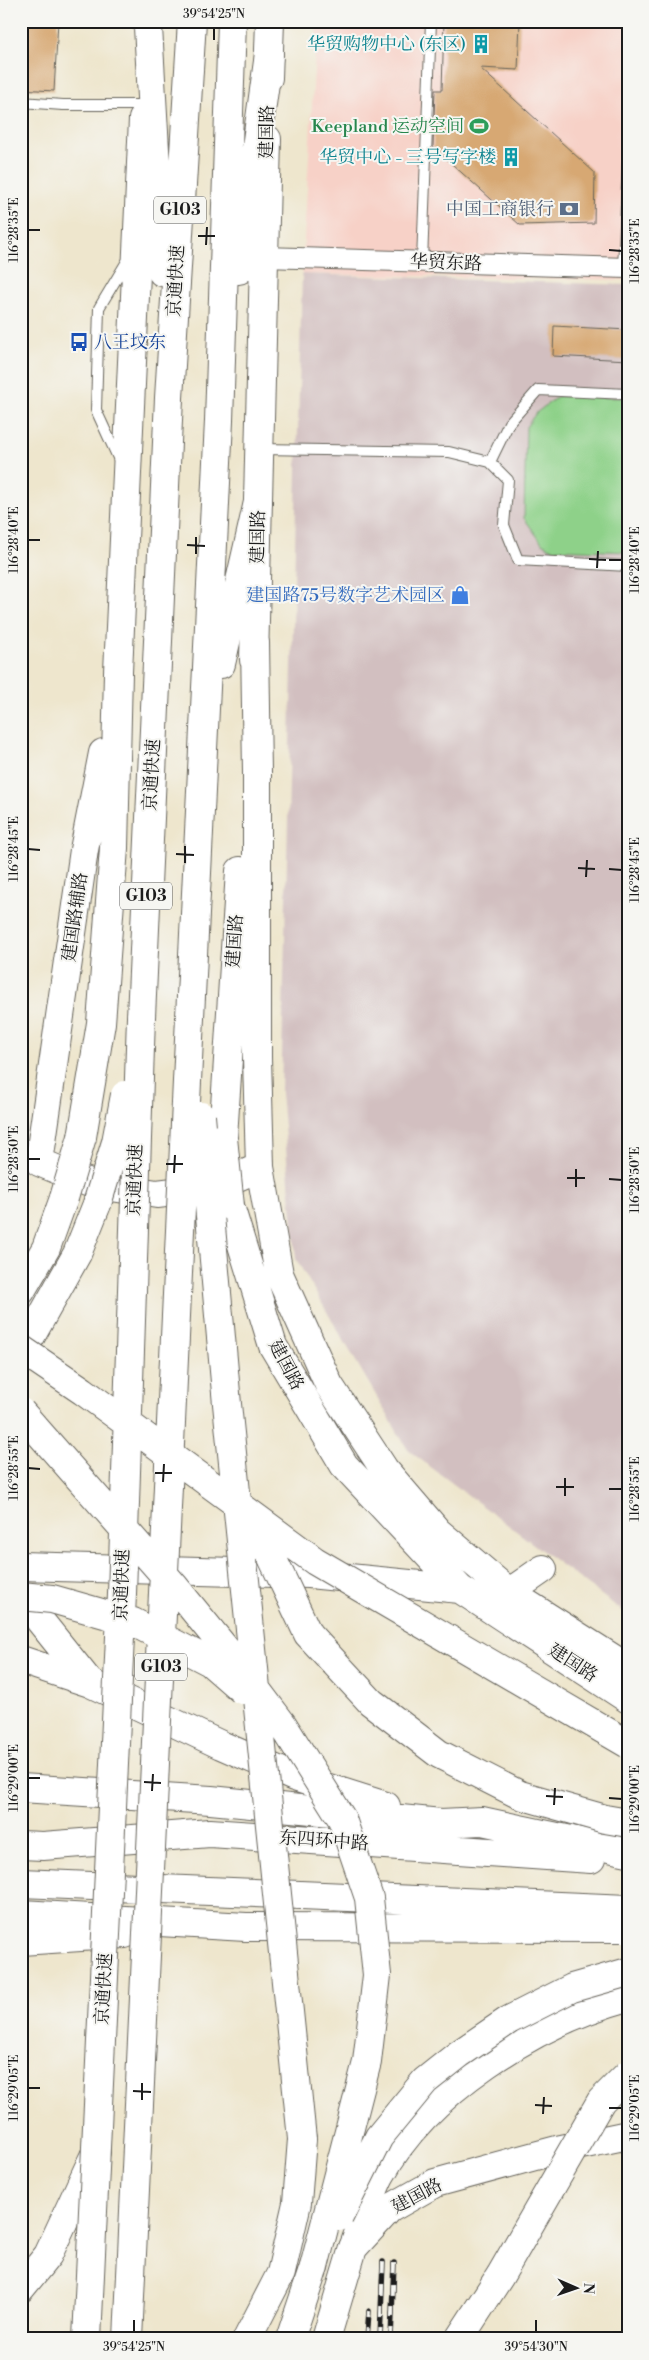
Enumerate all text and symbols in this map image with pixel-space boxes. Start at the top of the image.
text: 39°54'25"N [183,7,245,22]
place label: 华贸购物中心 (东区) [307,33,466,56]
building icon: 华贸购物中心 (东区) [470,33,492,55]
street label: 建国路 [255,105,279,159]
place label: Keepland 运动空间 [311,115,464,138]
sports icon: Keepland 运动空间 [468,115,490,137]
place label: 华贸中心 - 三号写字楼 [319,146,496,169]
building icon: 华贸中心 - 三号写字楼 [500,146,522,168]
road number: G103 [154,196,206,224]
text: 116°28'35"E [7,197,22,263]
place label: 中国工商银行 [446,198,554,221]
bank icon: 中国工商银行 [558,198,580,220]
text: 116°28'35"E [628,218,643,284]
street label: 京通快速 [163,244,189,318]
street label: 华贸东路 [410,250,482,276]
bus stop icon: 八王坟东 [68,331,90,353]
place label: 八王坟东 [94,331,166,354]
text: 116°28'40"E [7,507,22,573]
street label: 建国路 [246,510,270,564]
text: 116°28'40"E [628,527,643,593]
place label: 建国路75号数字艺术园区 [246,584,445,607]
shop icon: 建国路75号数字艺术园区 [449,584,471,606]
street label: 京通快速 [139,738,165,812]
text: 116°28'45"E [7,816,22,882]
text: 116°28'45"E [628,837,643,903]
street label: 建国路辅路 [57,871,93,963]
road number: G103 [120,882,172,909]
street label: 建国路 [222,913,248,969]
text: 116°28'50"E [7,1126,22,1192]
street label: 京通快速 [122,1144,148,1216]
text: 116°28'50"E [628,1147,643,1213]
street label: 建国路 [263,1336,309,1394]
text: 116°28'55"E [7,1435,22,1501]
text: 116°28'55"E [628,1456,643,1522]
street label: 京通快速 [109,1549,135,1621]
street label: 建国路 [544,1639,602,1687]
road number: G103 [135,1654,187,1680]
text: 116°29'00"E [7,1744,22,1812]
text: 116°29'00"E [628,1765,643,1833]
street label: 东四环中路 [278,1826,370,1856]
street label: 京通快速 [91,1952,117,2026]
text: 116°29'05"E [7,2055,22,2121]
text: 116°29'05"E [628,2075,643,2141]
street label: 建国路 [388,2173,446,2219]
north arrow [552,2262,602,2312]
text: N [579,2283,597,2294]
text: 39°54'25"N [103,2340,165,2355]
text: 39°54'30"N [504,2340,568,2355]

